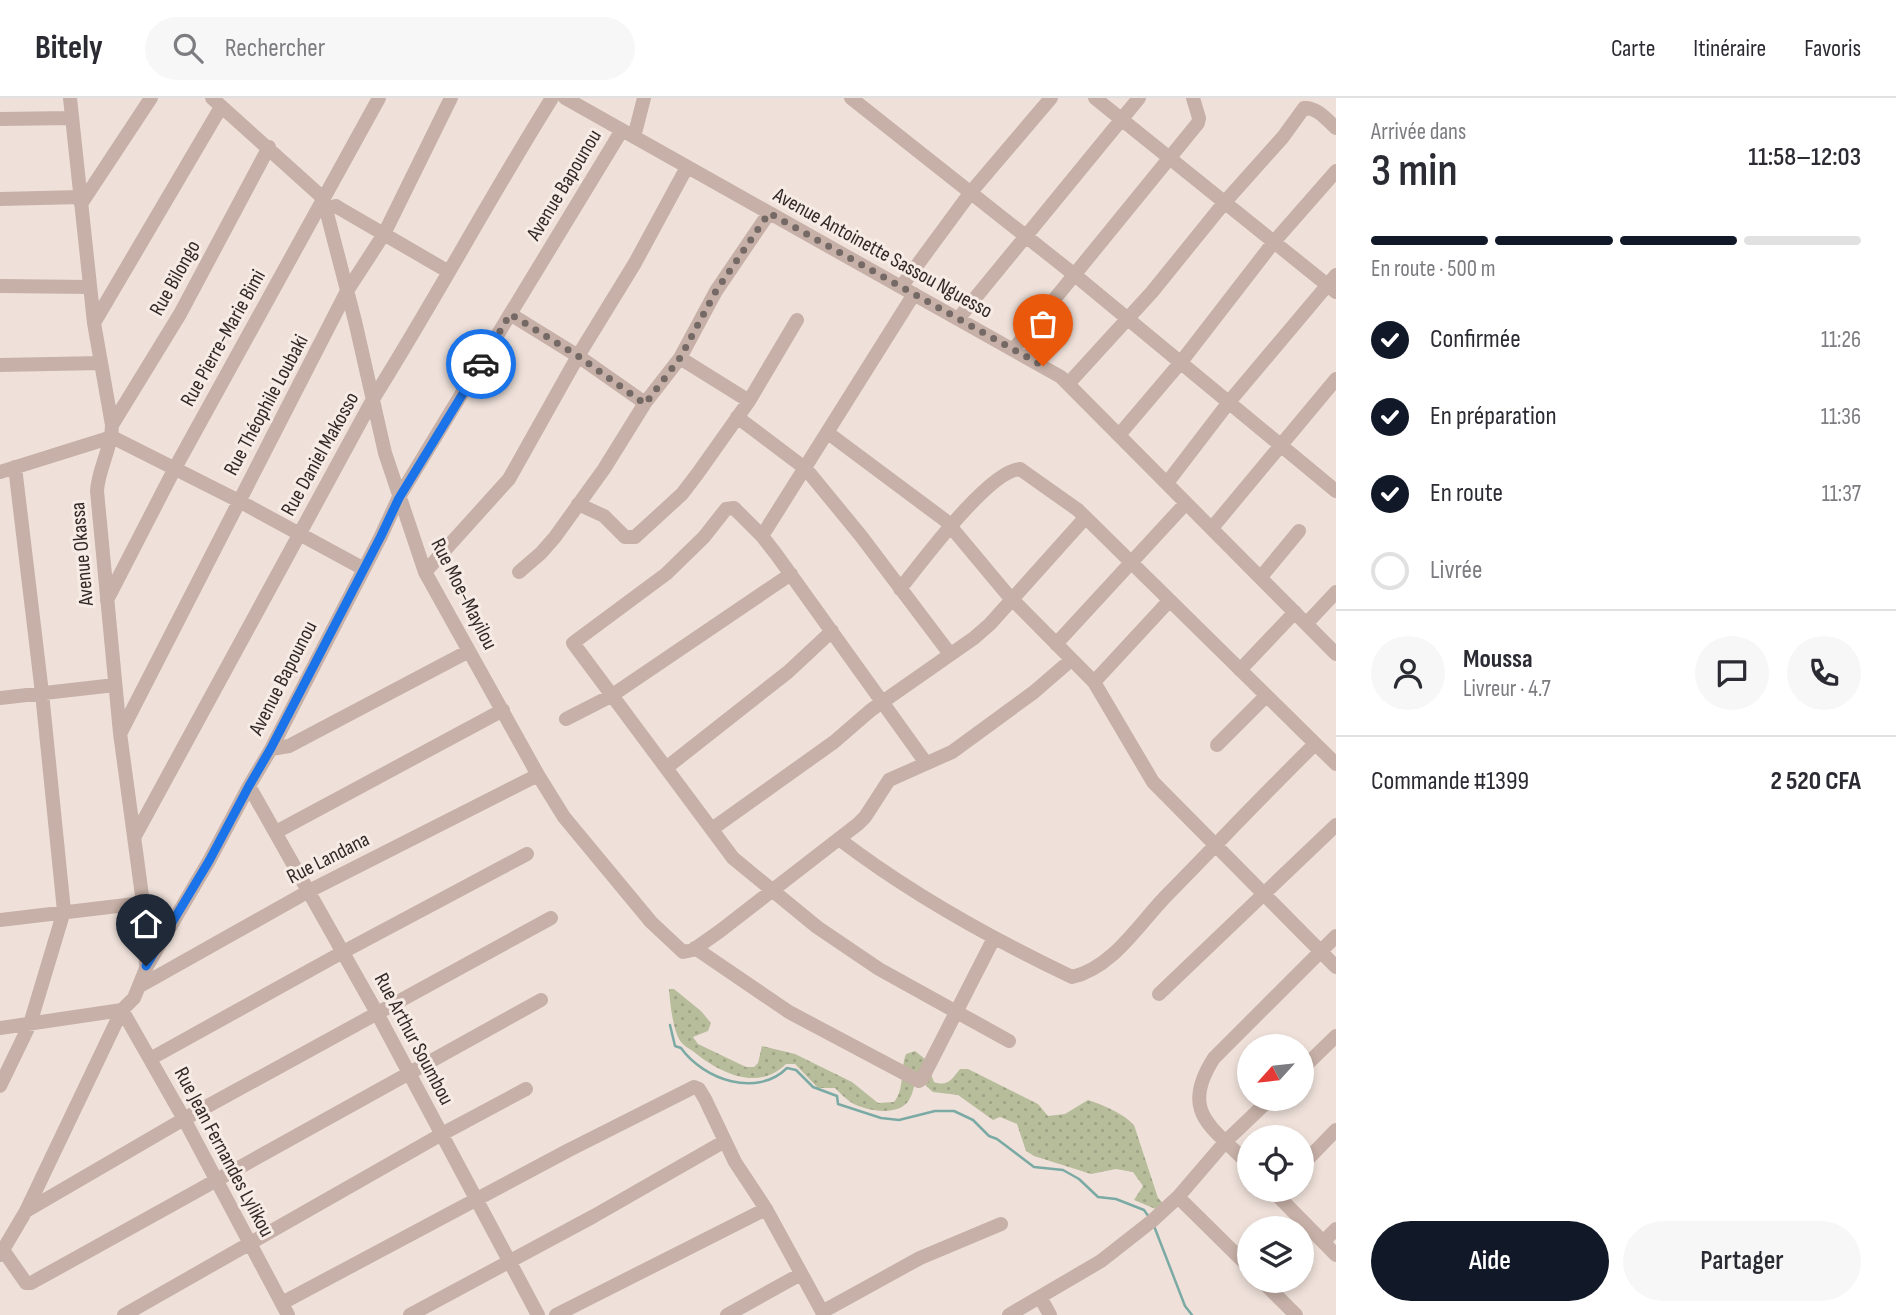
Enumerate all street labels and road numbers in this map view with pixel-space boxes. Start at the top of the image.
street label: Avenue Bapounou [521,125,607,246]
street label: Avenue Antoinette Sassou Nguesso [768,182,997,324]
street label: Rue Bilongo [144,236,206,320]
street label: Rue Pierre-Marie Bimi [175,265,271,411]
street label: Rue Théophile Loubaki [218,330,314,480]
street label: Rue Daniel Makosso [276,388,364,520]
street label: Avenue Okassa [65,501,99,608]
street label: Rue Moe-Mayilou [425,534,503,654]
street label: Avenue Bapounou [243,617,322,740]
street label: Rue Landana [283,827,373,889]
street label: Rue Arthur Soumbou [369,969,459,1109]
street label: Rue Jean Fernandes Lylikou [169,1063,279,1241]

